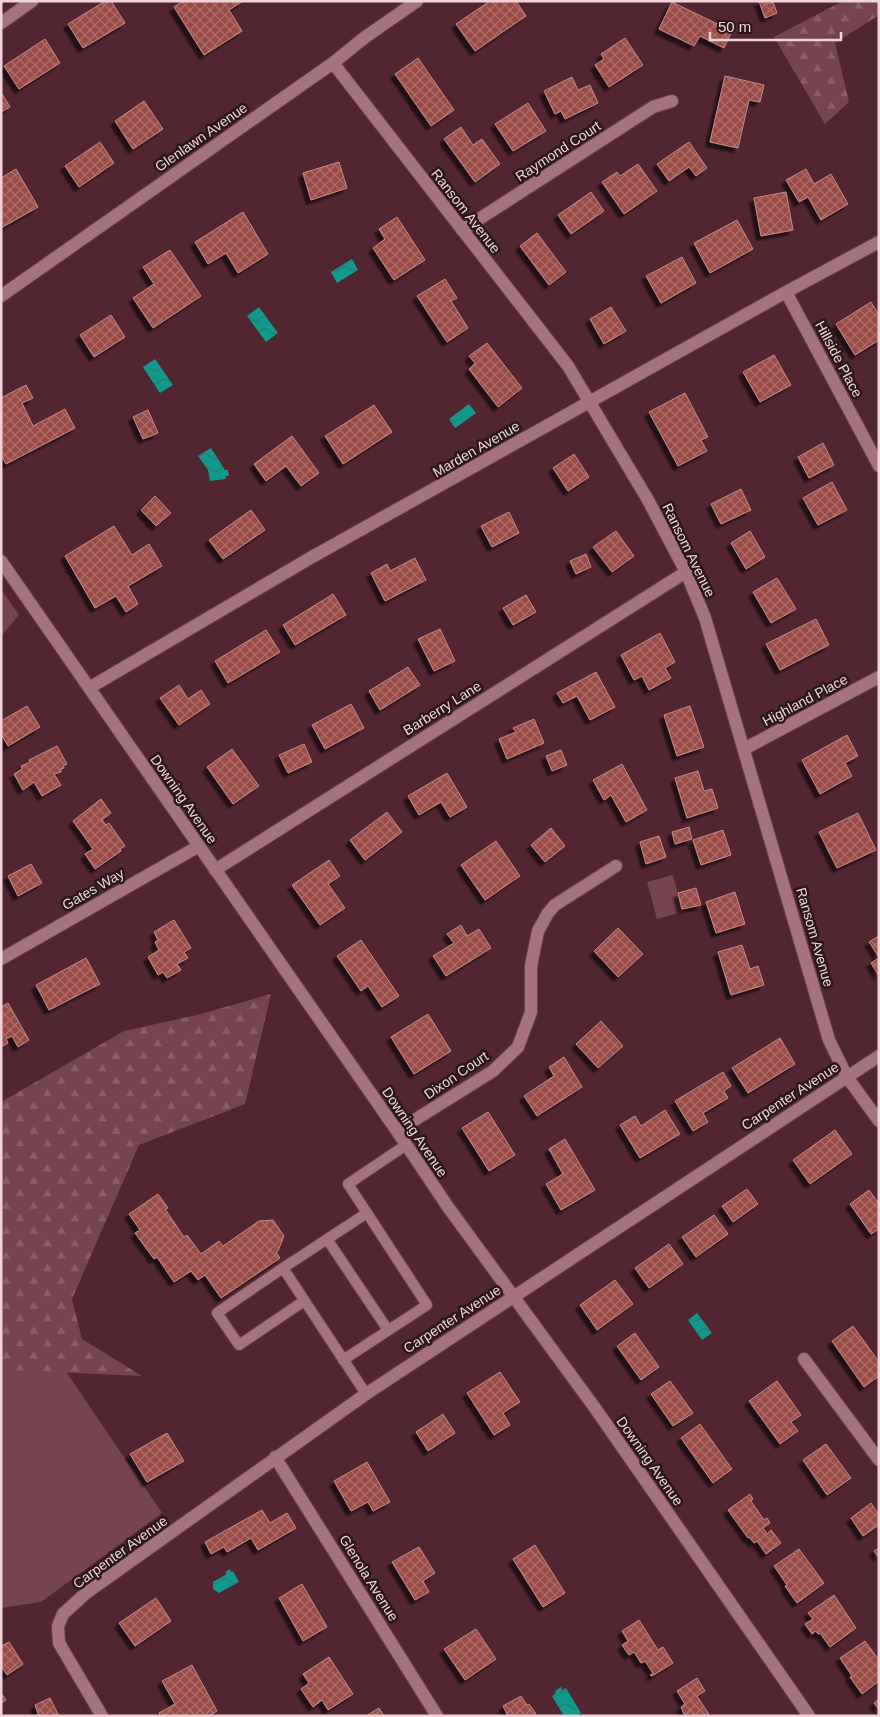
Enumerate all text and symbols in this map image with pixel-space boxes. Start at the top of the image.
scale bar [710,10,841,42]
text: 50 m [718,18,751,35]
street label: Glenlawn Avenue [152,99,250,175]
street label: Raymond Court [513,118,604,184]
street label: Ransom Avenue [428,166,504,256]
street label: Hillside Place [812,318,866,400]
street label: Marden Avenue [430,418,523,480]
street label: Ransom Avenue [659,500,719,600]
street label: Highland Place [760,671,851,729]
street label: Barberry Lane [400,678,484,738]
street label: Downing Avenue [147,751,221,847]
street label: Gates Way [59,865,127,913]
street label: Ransom Avenue [793,886,837,989]
street label: Dixon Court [421,1048,491,1102]
street label: Carpenter Avenue [738,1059,842,1133]
street label: Downing Avenue [379,1084,451,1180]
street label: Carpenter Avenue [400,1282,504,1356]
street label: Downing Avenue [613,1413,687,1509]
street label: Carpenter Avenue [70,1512,170,1592]
street label: Glenola Avenue [336,1532,402,1624]

